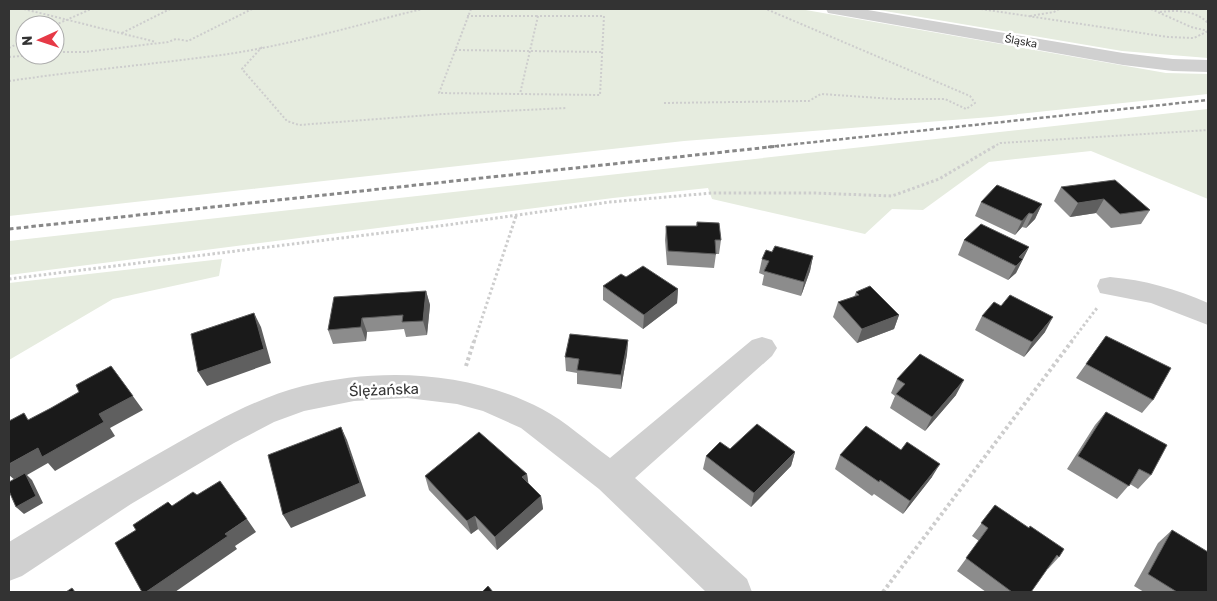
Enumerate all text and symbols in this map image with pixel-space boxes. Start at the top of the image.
north arrow [15,15,65,65]
street label: Śląska [1004,32,1038,51]
text: N [19,35,36,46]
street label: Ślężańska [349,380,419,400]

